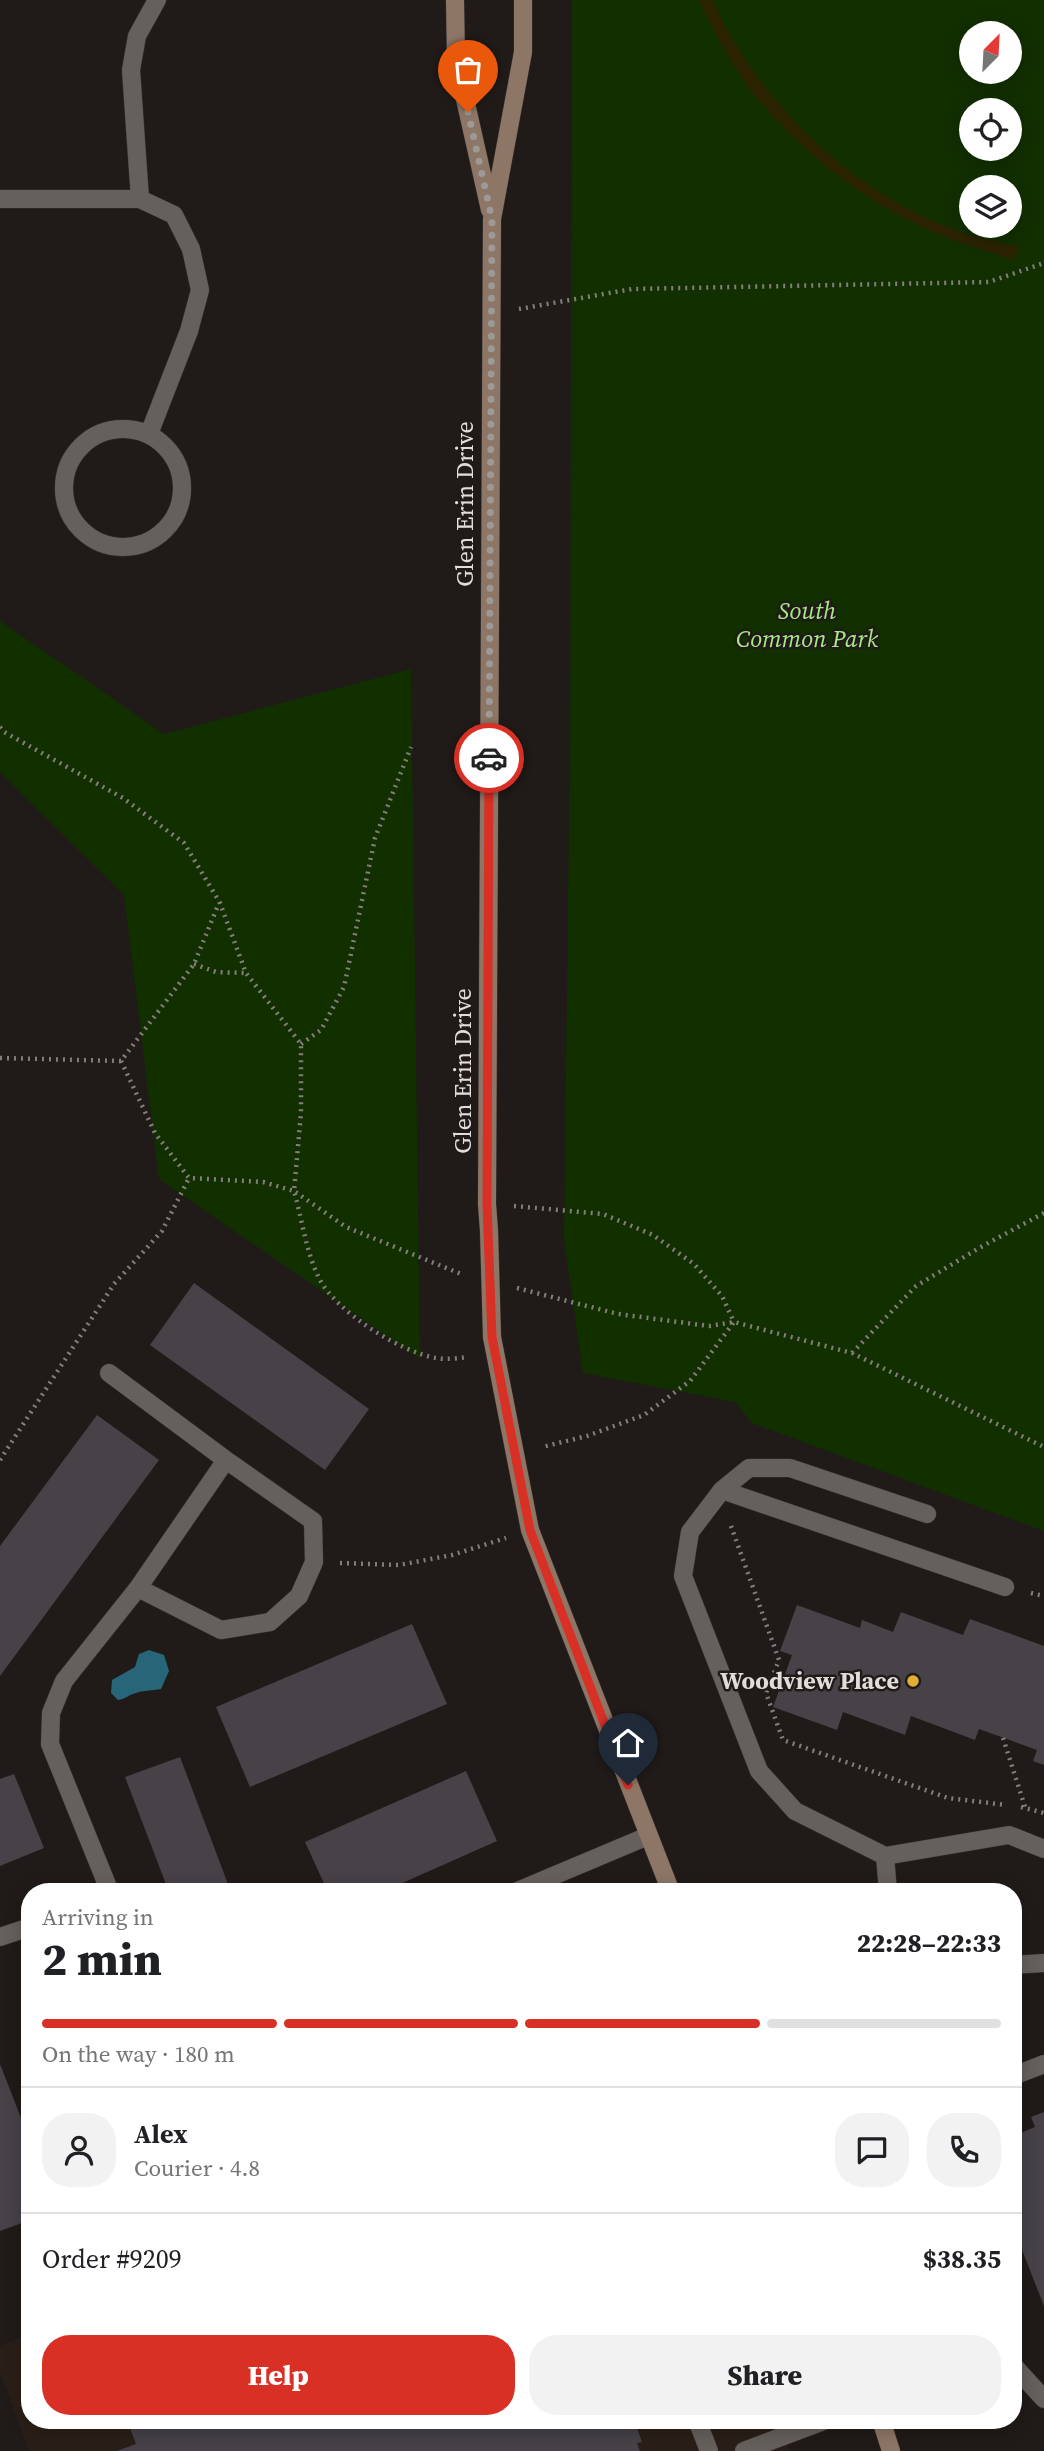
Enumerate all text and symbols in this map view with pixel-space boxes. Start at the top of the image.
north arrow [959,21,1022,84]
map controls [959,21,1022,238]
pin [438,40,498,112]
icon: bag [449,51,487,89]
button: locate [959,98,1022,161]
button: layers [959,175,1022,238]
street label: Glen Erin Drive [448,421,481,587]
park label: South Common Park [736,594,879,655]
courier [454,723,524,793]
icon: car [470,739,508,777]
street label: Glen Erin Drive [446,988,479,1154]
place label: Woodview Place [720,1664,899,1697]
marker: Woodview Place [905,1673,921,1689]
pin [598,1713,658,1785]
icon: home [609,1724,647,1762]
text: Arriving in [42,1901,154,1933]
text: 22:28–22:33 [857,1925,1001,1961]
text: 2 min [42,1927,162,1990]
text: On the way · 180 m [42,2038,235,2070]
button: person [42,2113,116,2187]
button: chat [835,2113,909,2187]
button: phone [927,2113,1001,2187]
text: Alex [134,2116,188,2152]
text: Courier · 4.8 [134,2152,260,2184]
text: Order #9209 [42,2241,182,2277]
text: $38.35 [923,2241,1001,2277]
button: Help [42,2335,515,2415]
button: Share [529,2335,1001,2415]

